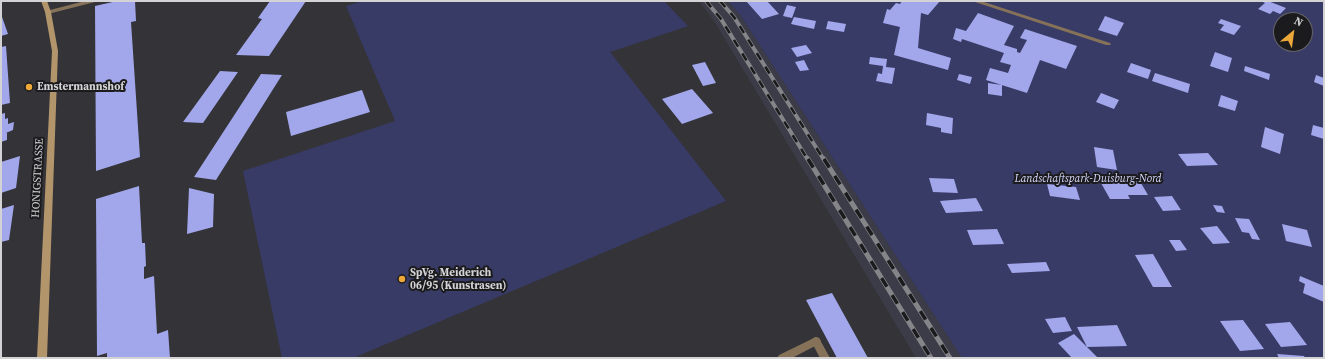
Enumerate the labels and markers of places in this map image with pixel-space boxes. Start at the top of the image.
place label: Emstermannshof [37,80,124,94]
marker: Emstermannshof [24,82,34,92]
place label: SpVg. Meiderich 06/95 (Kunstrasen) [410,266,506,292]
marker: SpVg. Meiderich 06/95 (Kunstrasen) [397,274,407,284]

